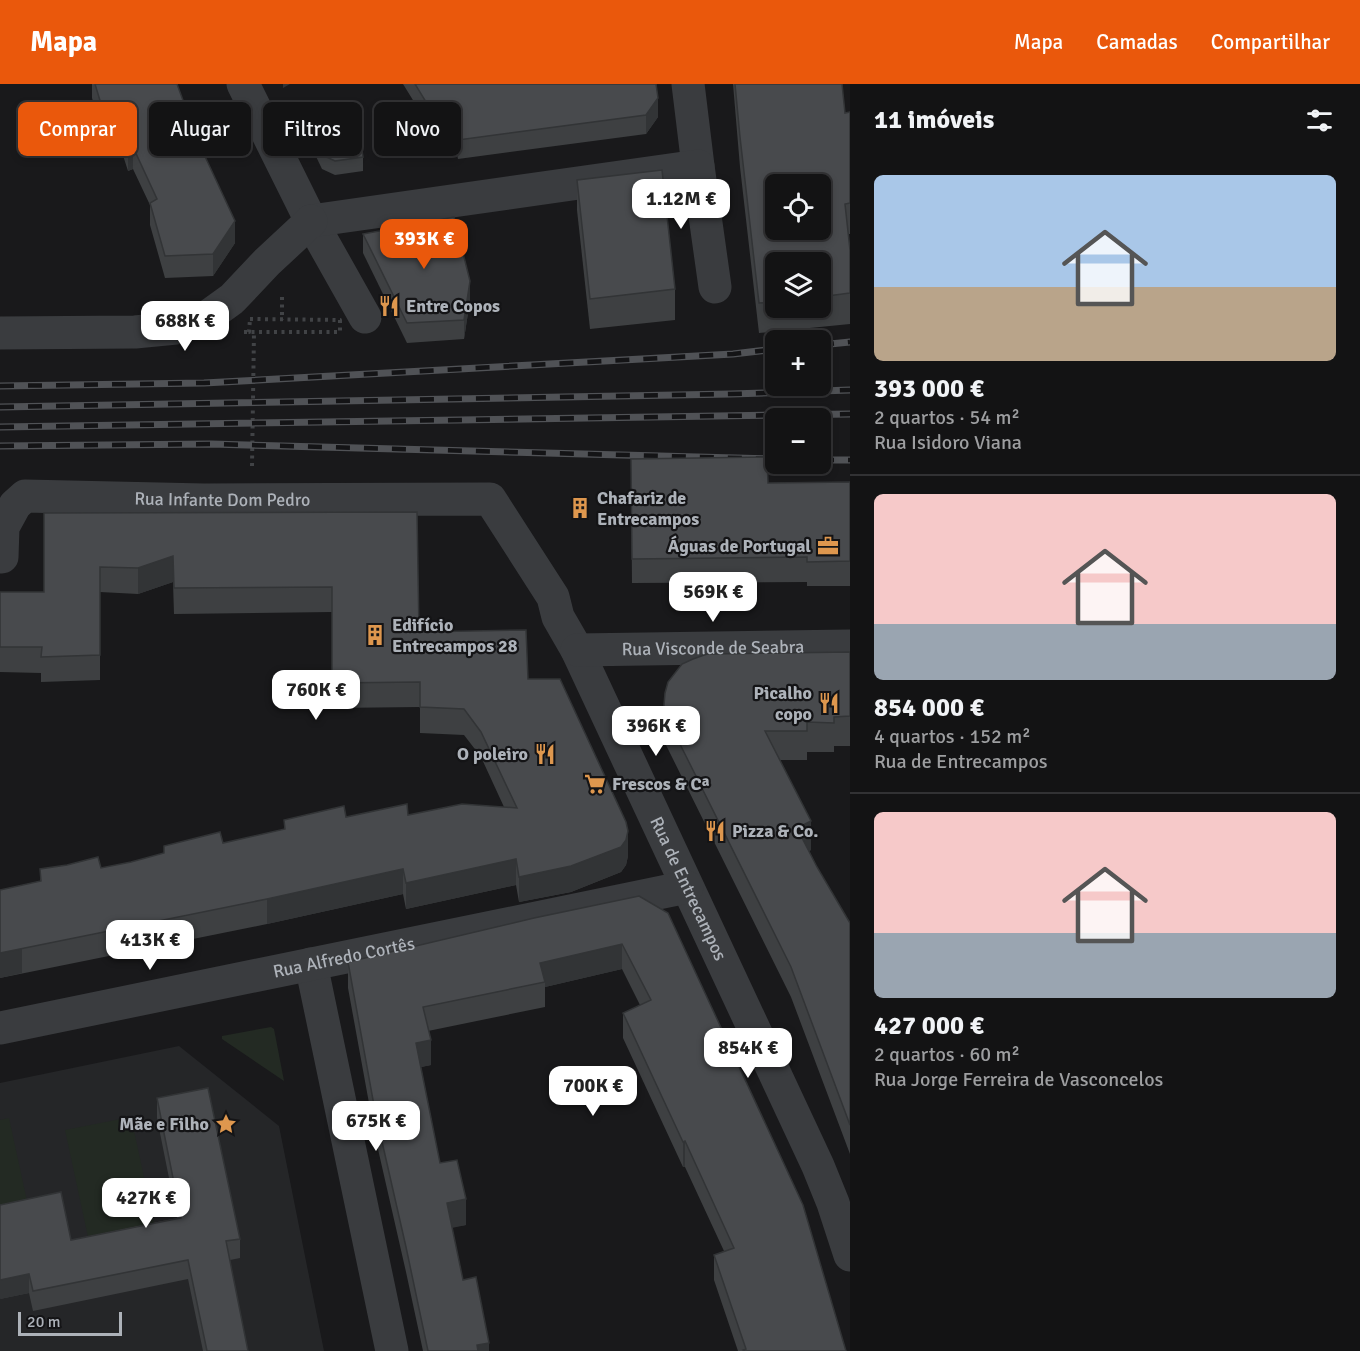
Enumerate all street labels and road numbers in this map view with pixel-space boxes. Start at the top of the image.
street label: Rua Infante Dom Pedro [134,487,310,511]
street label: Rua Visconde de Seabra [622,636,804,660]
street label: Rua de Entrecampos [645,813,731,964]
street label: Rua Alfredo Cortês [271,932,417,983]

